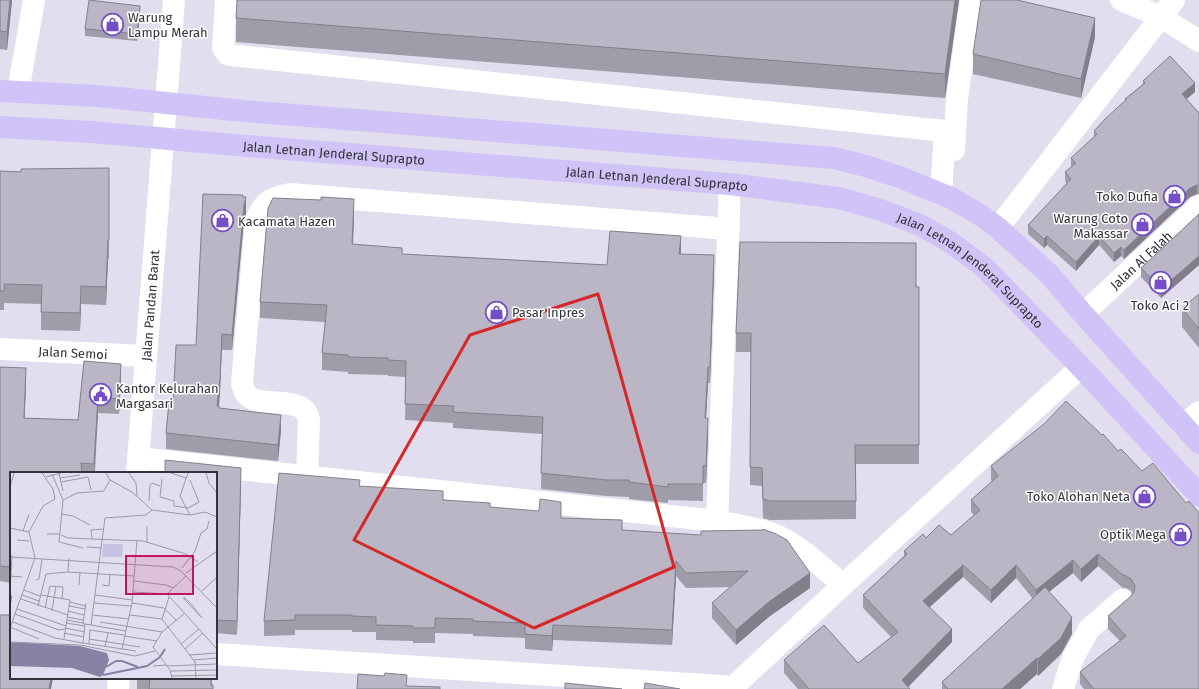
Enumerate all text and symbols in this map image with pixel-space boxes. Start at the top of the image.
place label: Warung Lampu Merah [128,10,208,40]
shop icon: Warung Lampu Merah [100,11,126,37]
street label: Jalan Letnan Jenderal Suprapto [242,139,426,168]
street label: Jalan Letnan Jenderal Suprapto [565,164,749,194]
shop icon: Toko Dufia [1161,183,1187,209]
place label: Toko Dufia [1096,189,1158,204]
shop icon: Kacamata Hazen [209,208,235,234]
street label: Jalan Letnan Jenderal Suprapto [895,210,1046,332]
place label: Warung Coto Makassar [1053,211,1128,241]
shop icon: Warung Coto Makassar [1130,212,1156,238]
place label: Kacamata Hazen [238,214,335,229]
street label: Jalan Al Falah [1107,228,1175,293]
street label: Jalan Pandan Barat [139,249,162,362]
shop icon: Toko Aci 2 [1147,270,1173,296]
place label: Toko Aci 2 [1131,298,1189,313]
shop icon: Pasar Inpres [484,299,510,325]
place label: Pasar Inpres [512,305,584,320]
street label: Jalan Semoi [38,344,108,362]
place label: Kantor Kelurahan Margasari [116,381,219,411]
public building icon: Kantor Kelurahan Margasari [88,382,114,408]
inset map [10,472,217,679]
shop icon: Toko Alohan Neta [1132,483,1158,509]
place label: Toko Alohan Neta [1027,489,1130,504]
shop icon: Optik Mega [1168,521,1194,547]
place label: Optik Mega [1100,527,1166,542]

